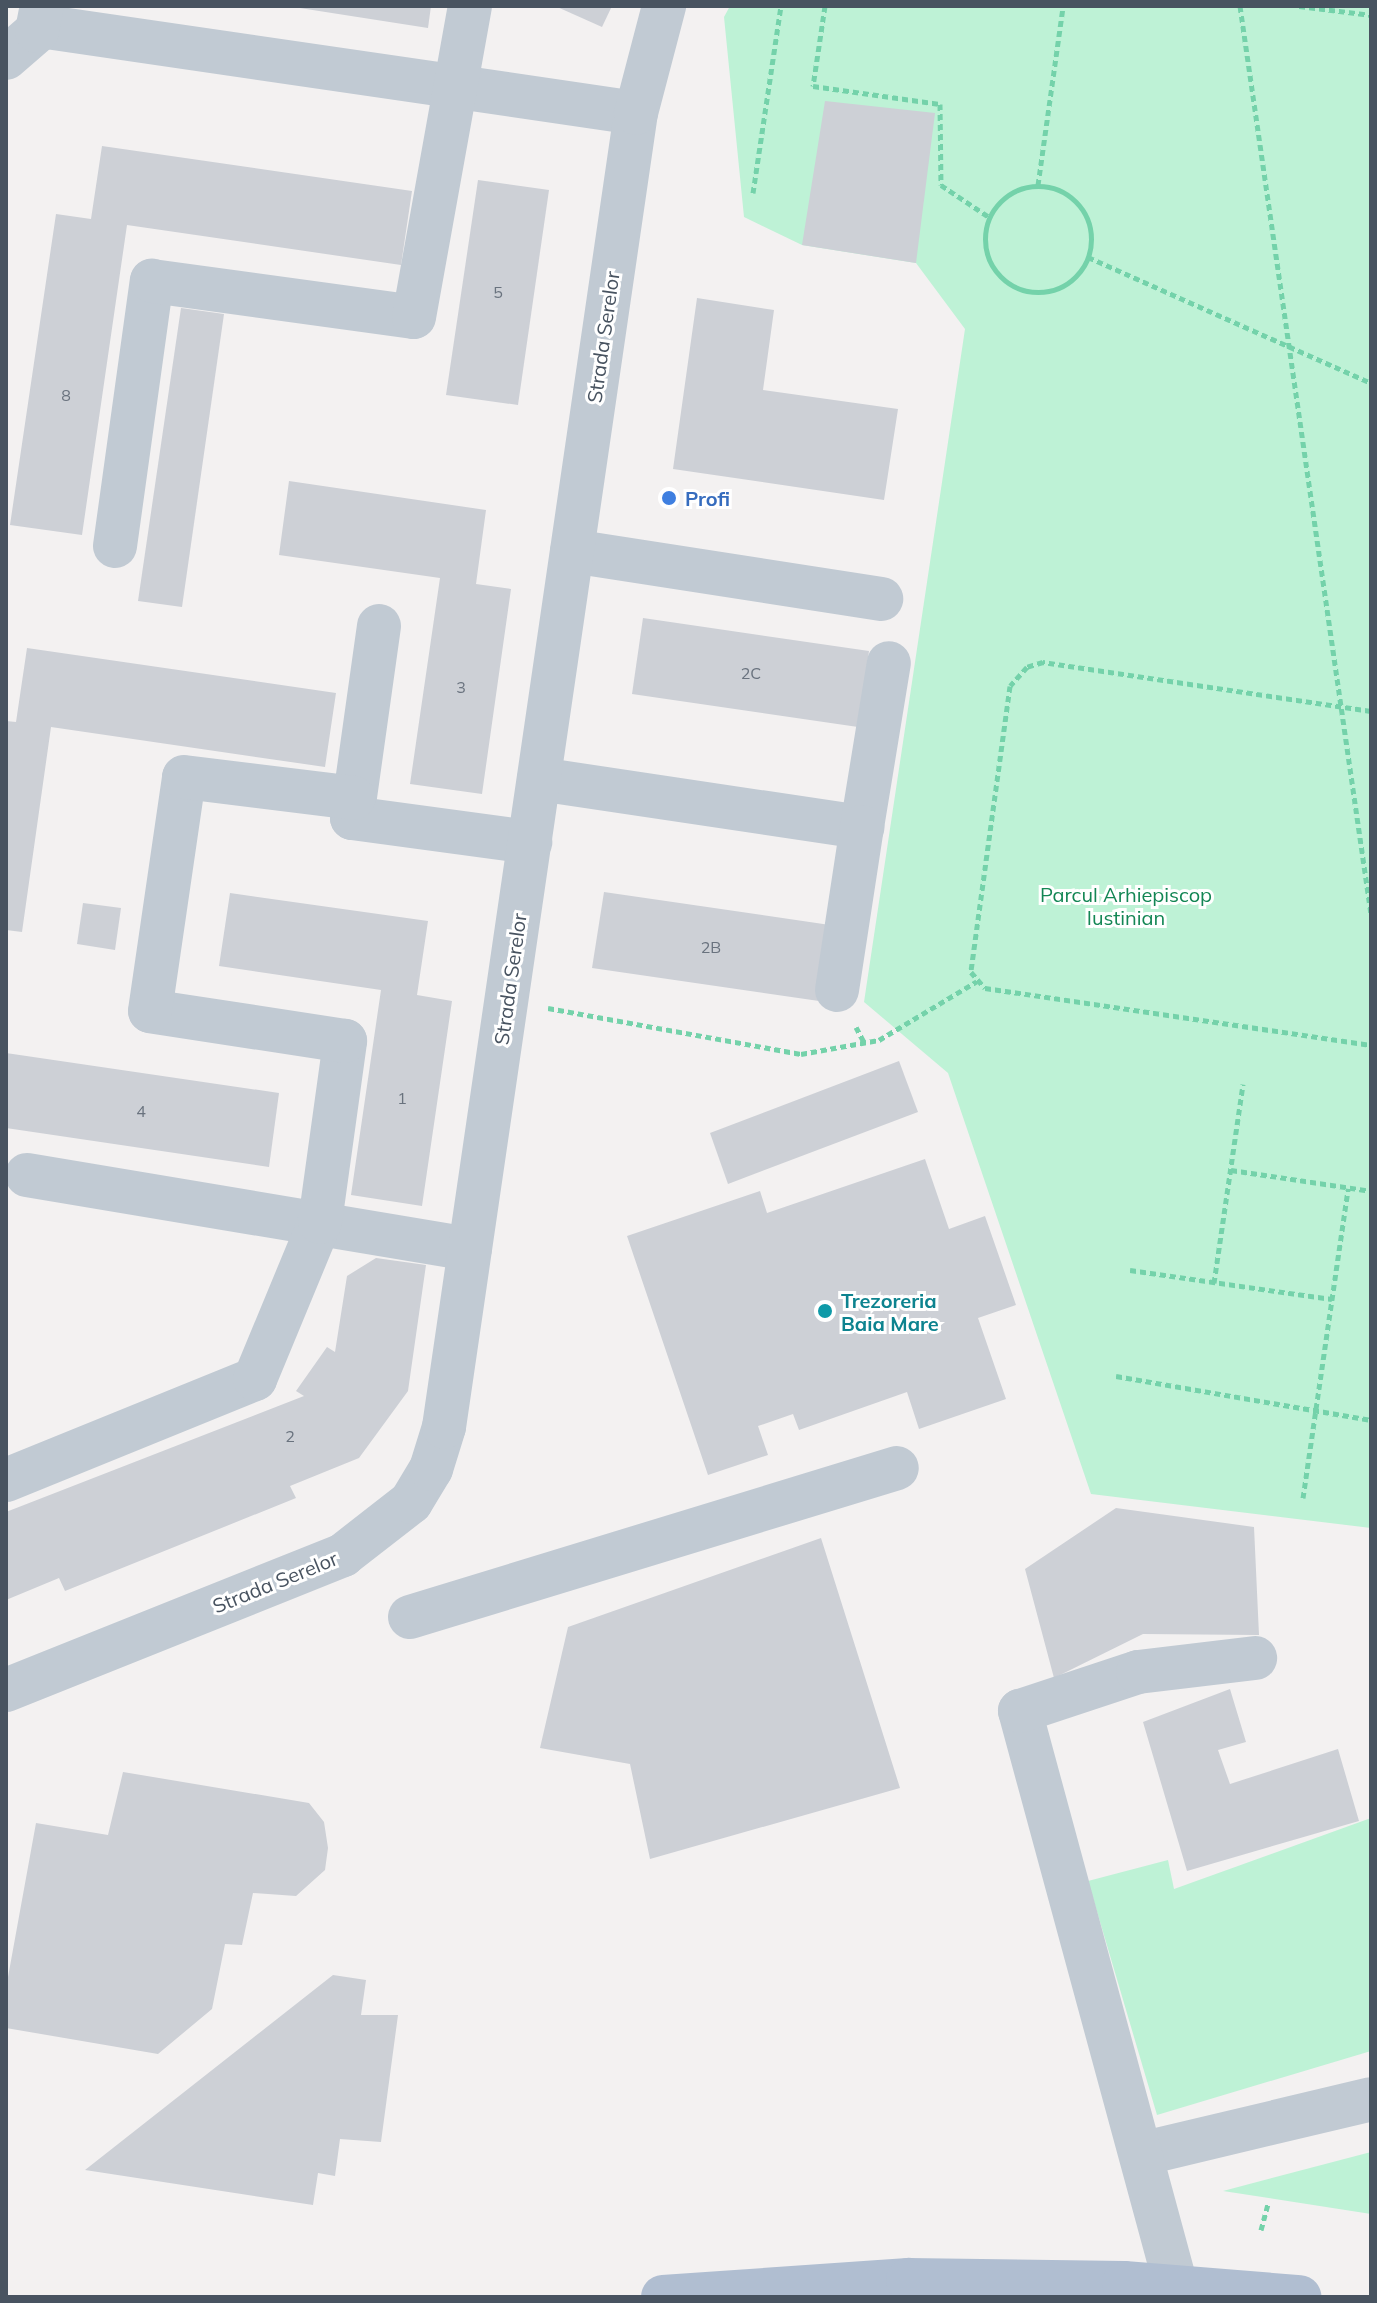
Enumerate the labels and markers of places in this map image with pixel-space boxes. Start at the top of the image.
place label: Profi [685,486,730,510]
marker: Profi [660,489,678,507]
place label: Trezoreria Baia Mare [841,1288,939,1335]
marker: Trezoreria Baia Mare [816,1302,834,1320]

